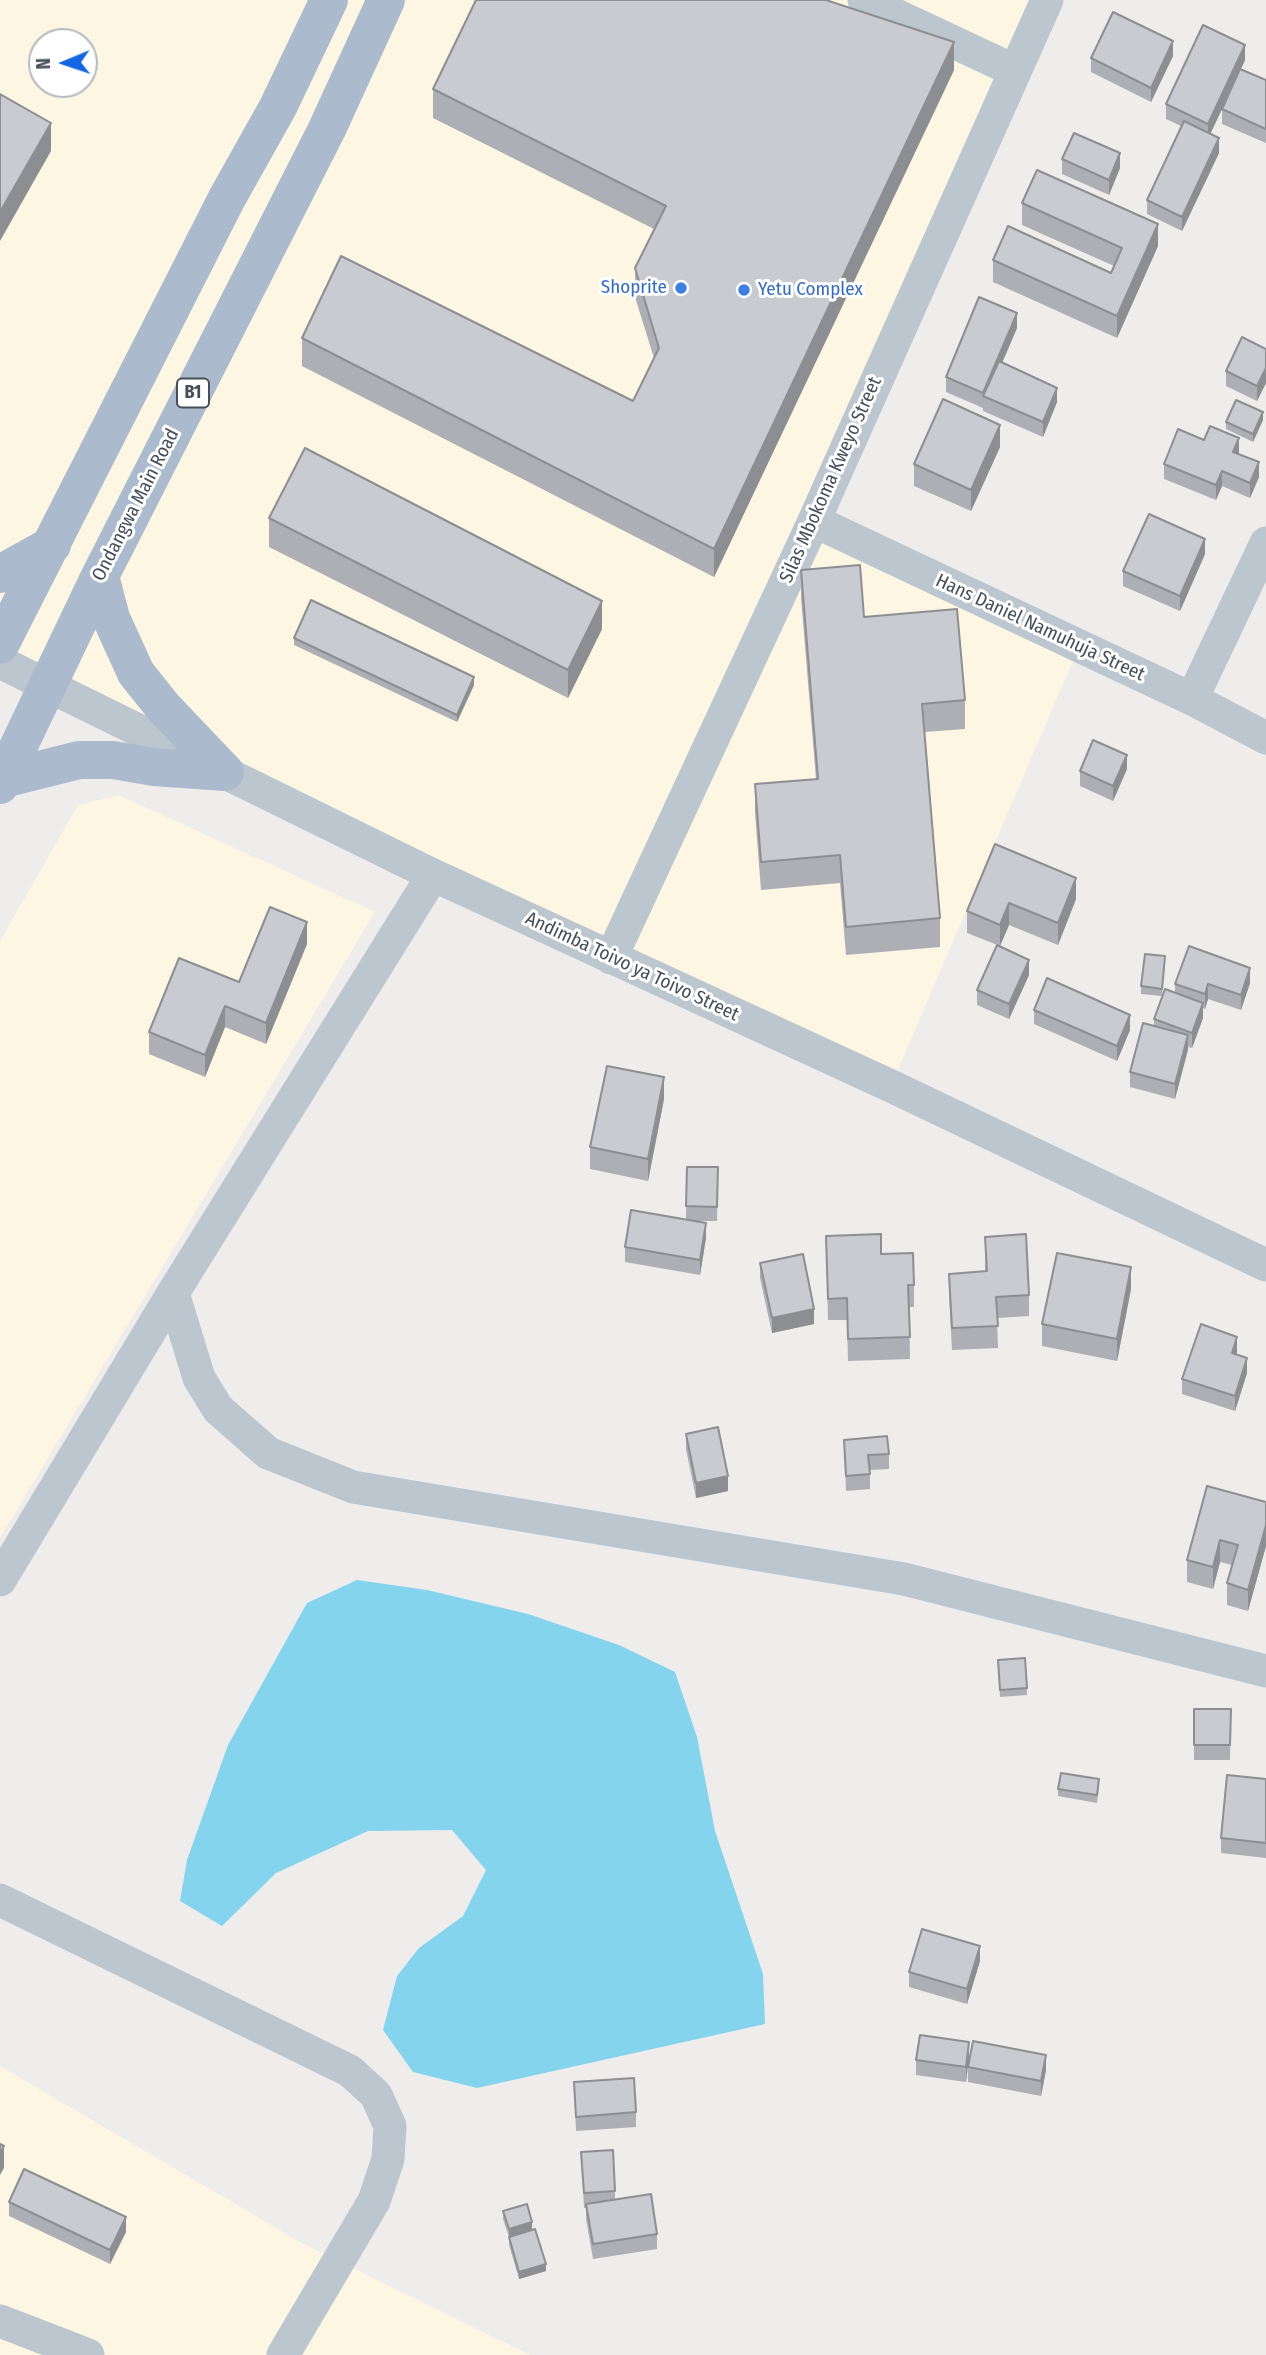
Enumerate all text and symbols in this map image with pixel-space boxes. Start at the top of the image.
north arrow [28,28,98,98]
text: N [32,58,55,70]
place label: Shoprite [601,277,667,299]
place label: Yetu Complex [758,279,863,301]
marker: Shoprite [673,280,689,296]
marker: Yetu Complex [736,282,752,298]
street label: Silas Mbokoma Kweyo Street [775,374,887,586]
road number: B1 [177,379,209,408]
street label: Ondangwa Main Road [88,425,184,585]
street label: Hans Daniel Namuhuja Street [932,570,1148,686]
street label: Andimba Toivo ya Toivo Street [522,907,742,1027]

